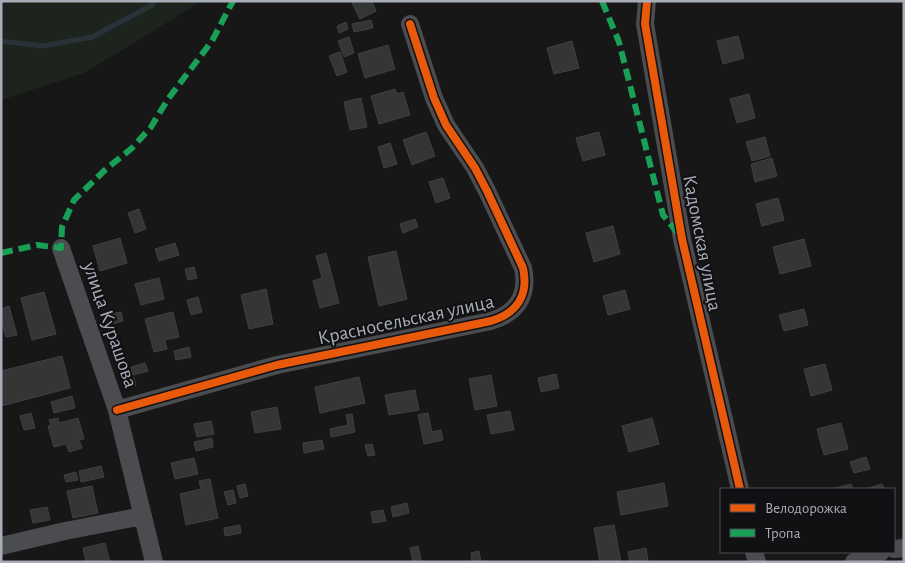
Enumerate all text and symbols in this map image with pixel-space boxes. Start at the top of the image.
street label: Кадомская улица [679,173,725,313]
street label: улица Курашова [79,259,141,391]
street label: Красносельская улица [316,292,496,348]
legend [720,488,895,553]
text: Велодорожка [765,501,847,516]
text: Тропа [765,526,801,541]

